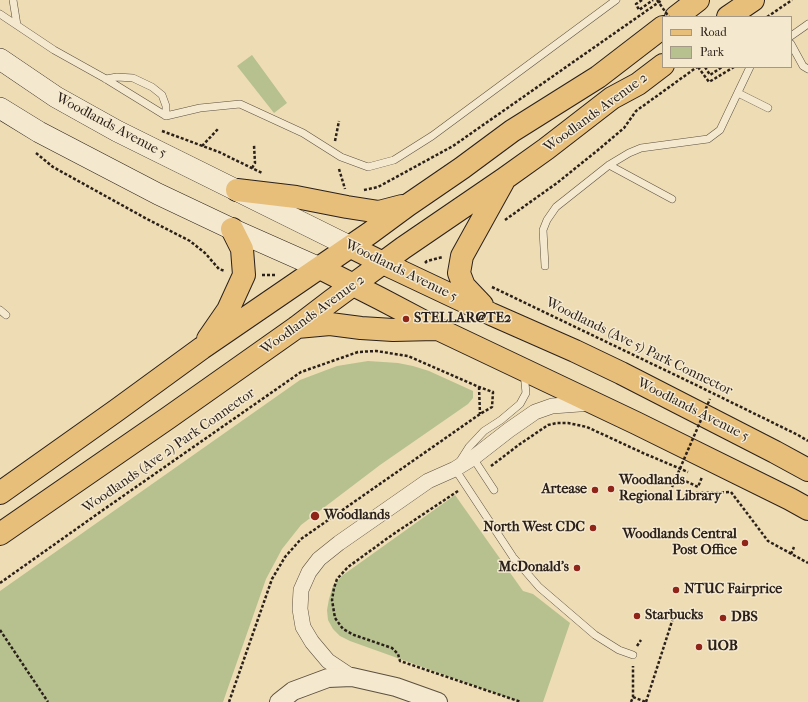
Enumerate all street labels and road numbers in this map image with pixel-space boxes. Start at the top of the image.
street label: Woodlands Avenue 2 [541,70,651,156]
street label: Woodlands Avenue 5 [53,90,169,162]
street label: Woodlands Avenue 5 [342,236,460,306]
street label: Woodlands Avenue 2 [258,272,368,358]
street label: Woodlands (Ave 5) Park Connector [543,294,735,400]
street label: Woodlands Avenue 5 [634,375,752,445]
street label: Woodlands (Ave 2) Park Connector [79,385,259,517]

